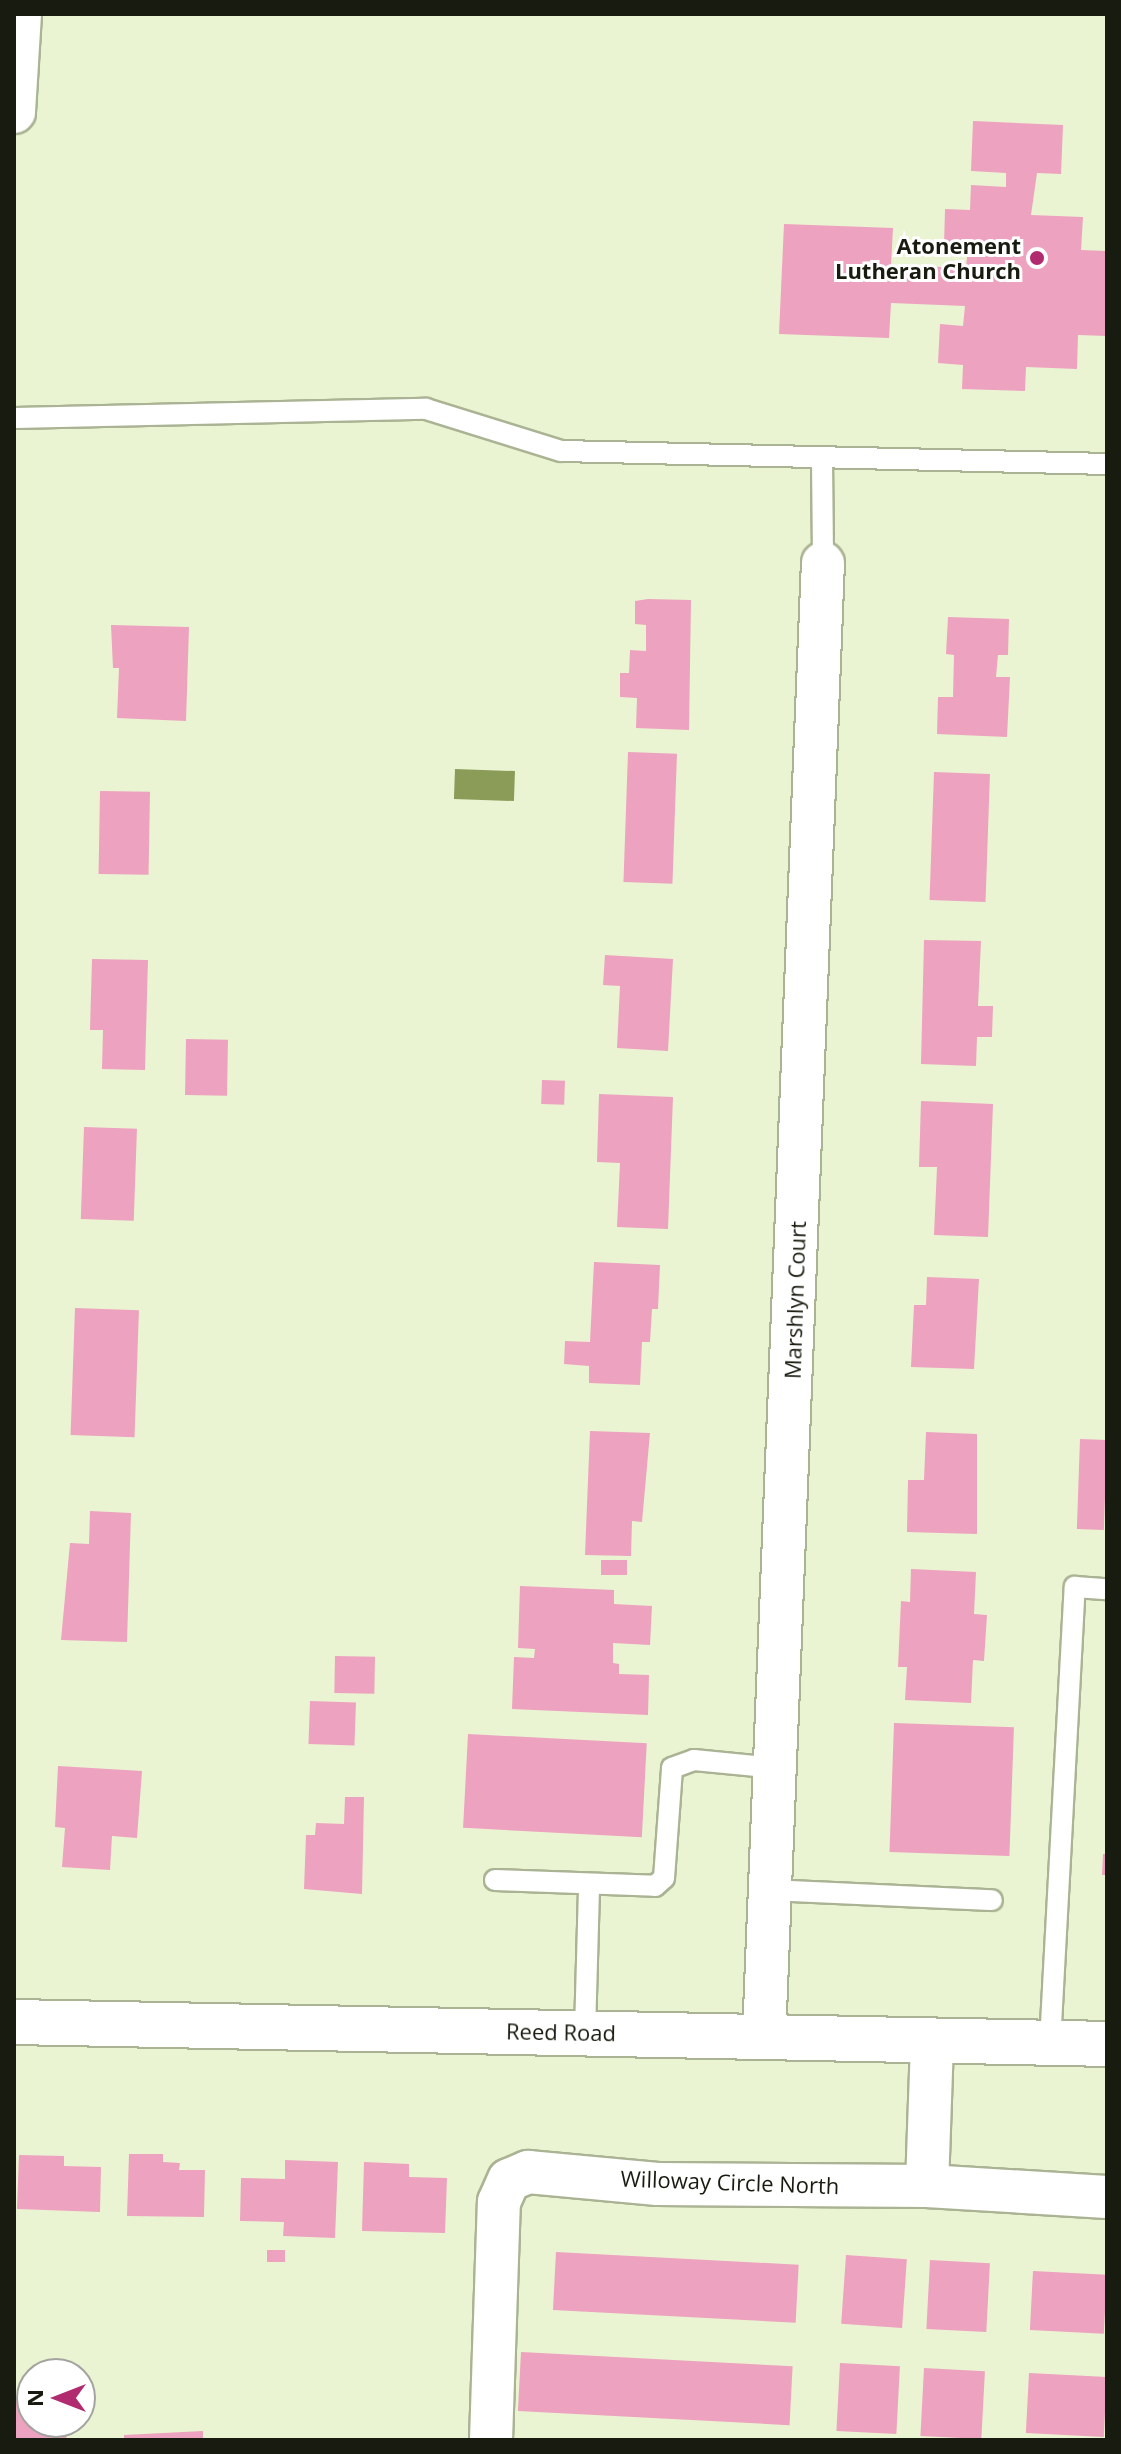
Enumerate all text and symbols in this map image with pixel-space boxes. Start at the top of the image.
place label: Atonement Lutheran Church [835,232,1021,284]
marker: Atonement Lutheran Church [1028,249,1046,267]
street label: Marshlyn Court [779,1220,811,1380]
street label: Reed Road [506,2018,616,2046]
street label: Willoway Circle North [620,2165,840,2199]
north arrow [16,2358,96,2438]
text: N [19,2389,49,2407]

